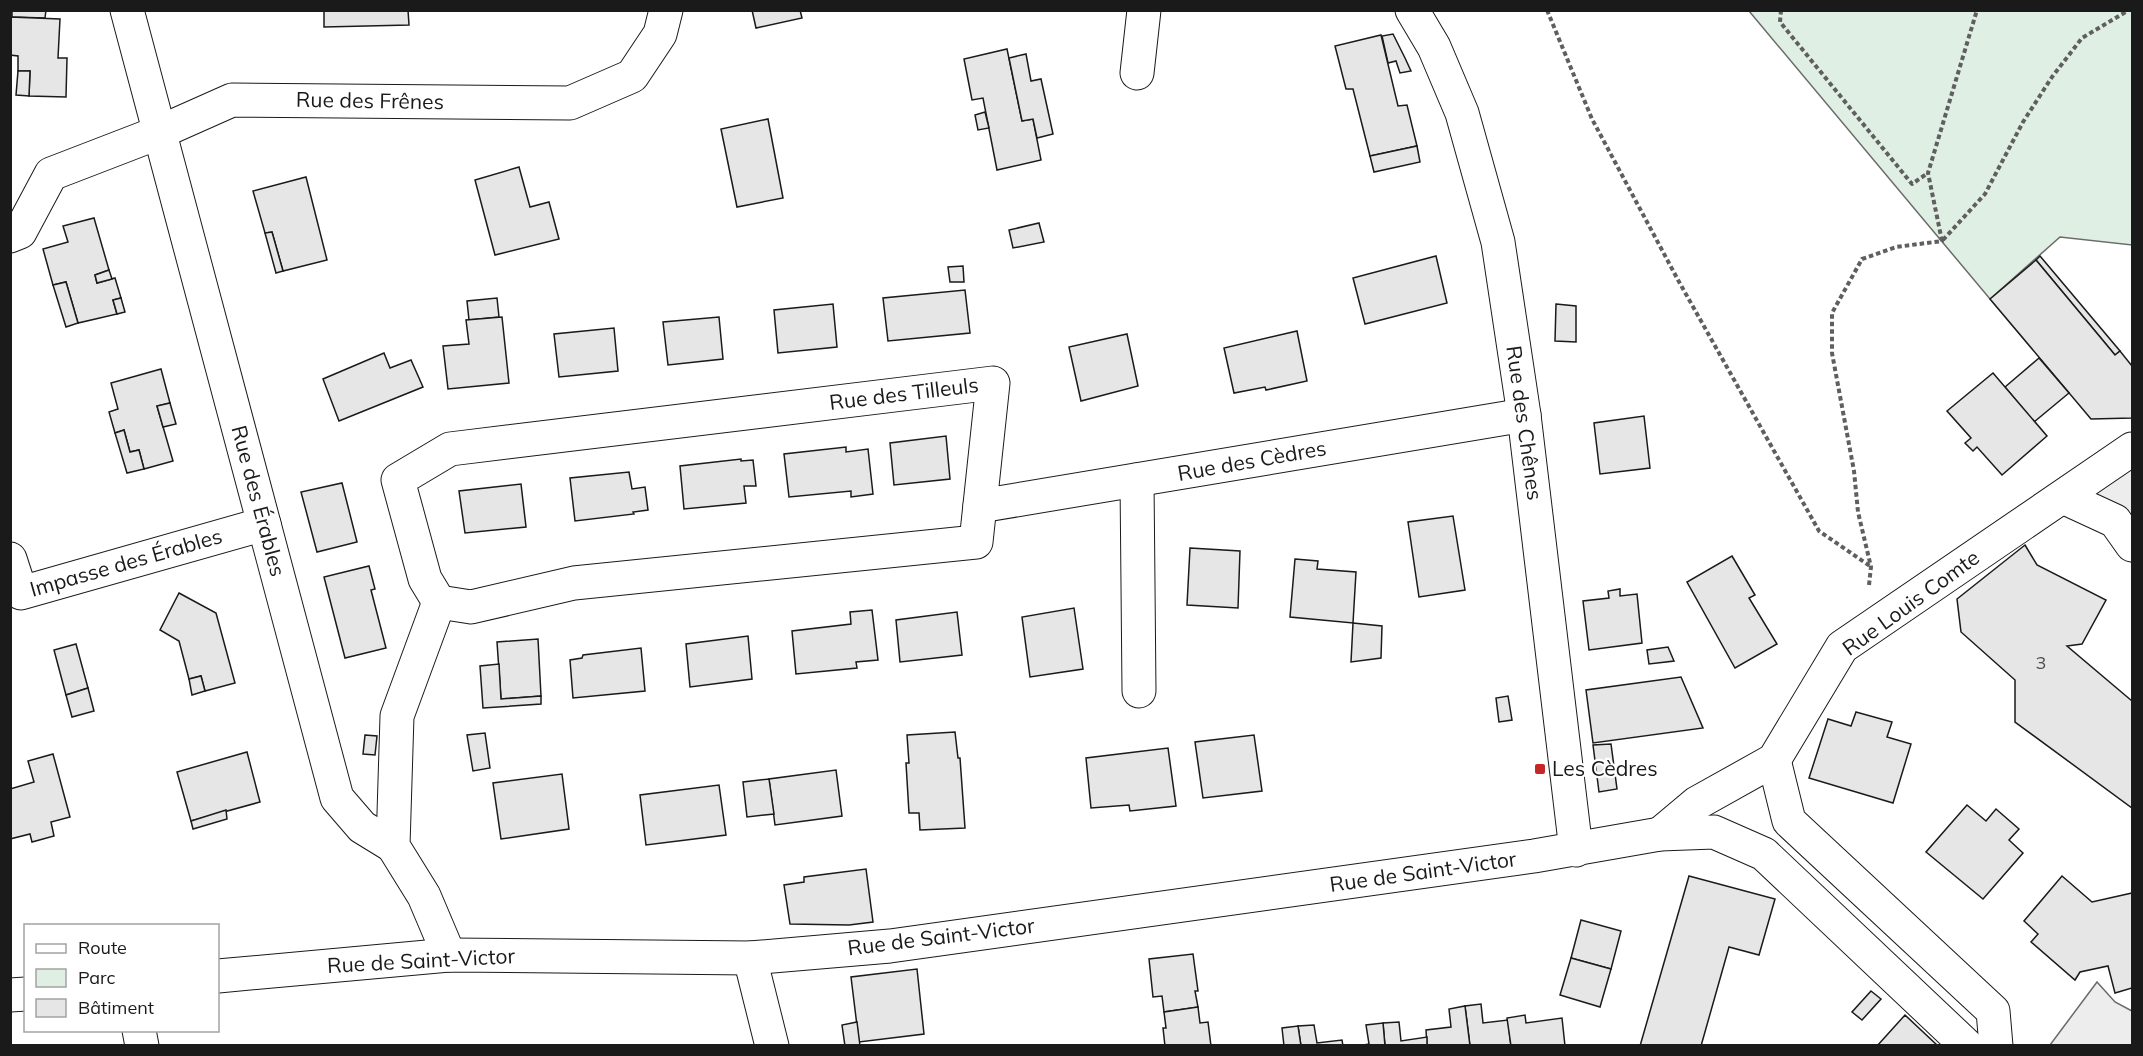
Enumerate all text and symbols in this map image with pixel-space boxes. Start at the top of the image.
street label: Rue des Frênes [296,86,444,114]
street label: Rue des Chênes [1501,344,1549,502]
street label: Rue des Tilleuls [828,371,980,415]
street label: Rue des Érables [226,422,292,579]
street label: Rue des Cèdres [1175,434,1328,486]
street label: Impasse des Érables [27,522,225,602]
street label: Rue Louis Comte [1837,544,1984,661]
house number: 3 [2036,651,2046,674]
place label: Les Cèdres [1552,755,1658,781]
marker: Les Cèdres [1533,762,1547,776]
street label: Rue de Saint-Victor [1328,845,1518,897]
street label: Rue de Saint-Victor [846,912,1036,960]
legend [24,924,219,1032]
text: Route [78,936,127,959]
street label: Rue de Saint-Victor [326,942,516,978]
text: Parc [78,966,116,989]
text: Bâtiment [78,996,154,1019]

